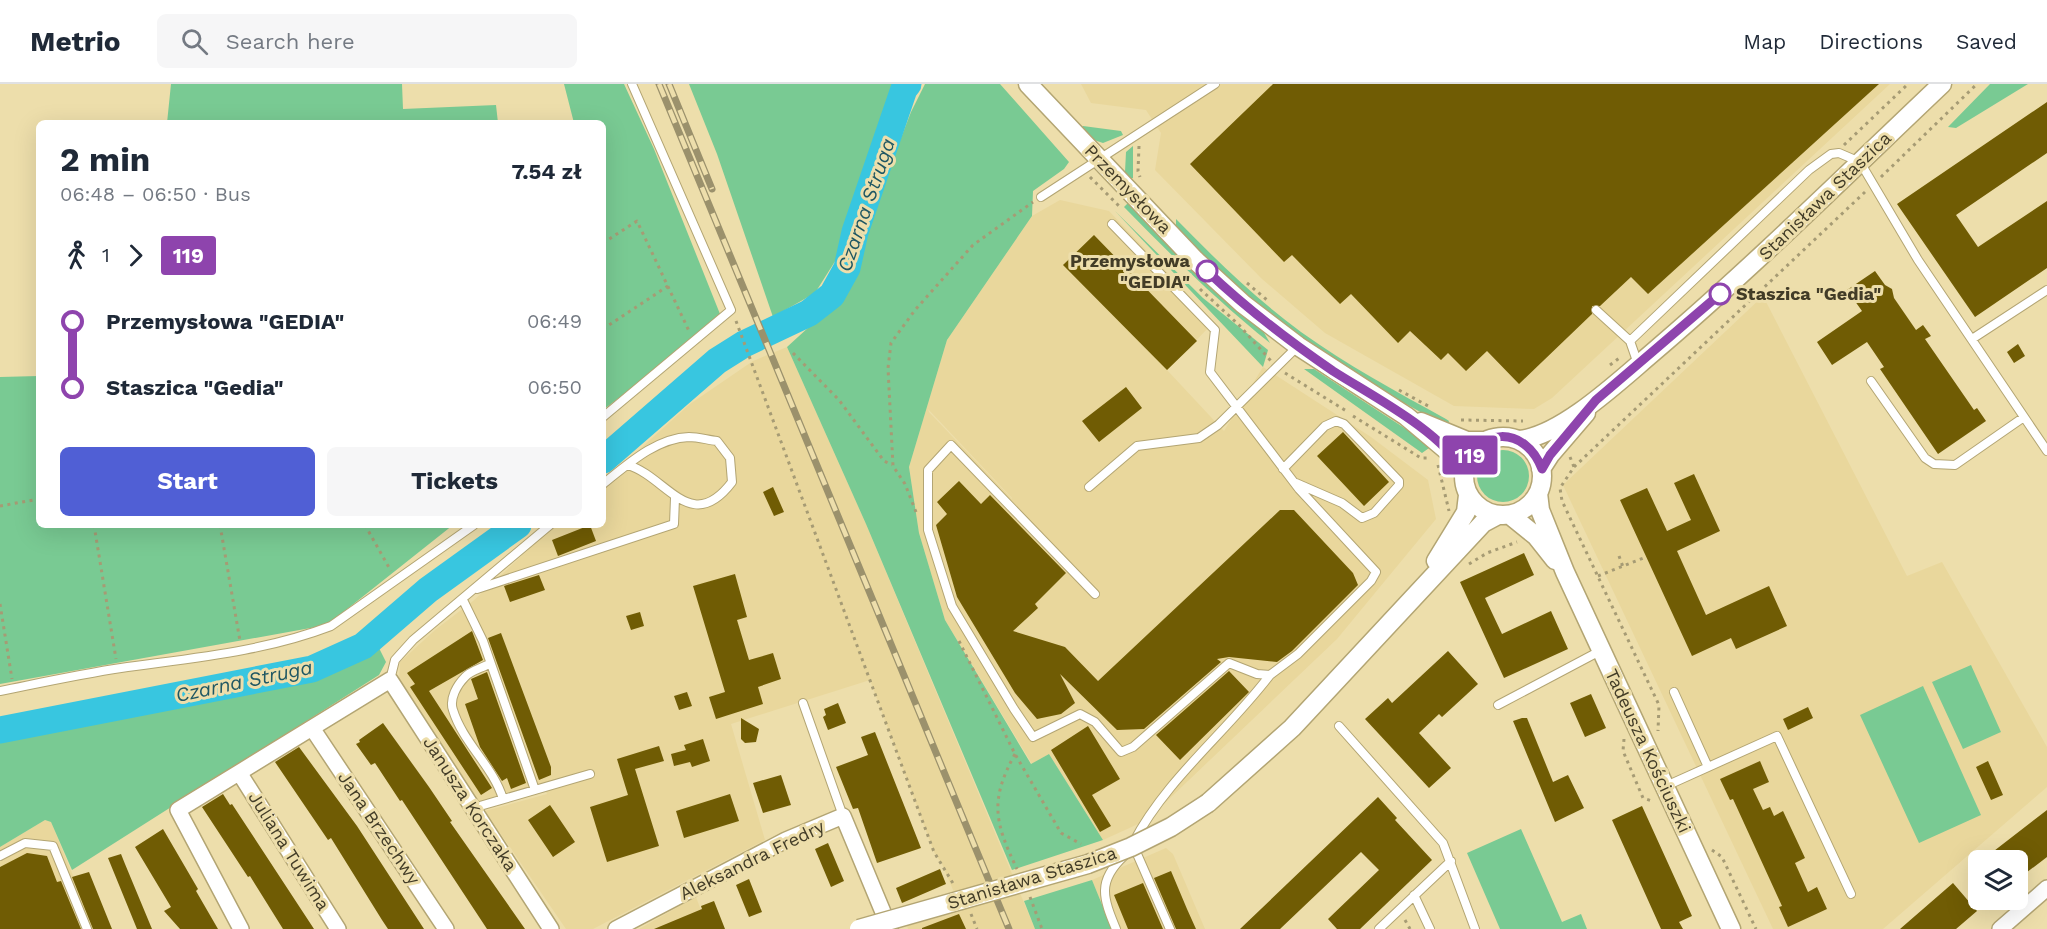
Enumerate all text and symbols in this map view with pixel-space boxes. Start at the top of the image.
search box [157,14,577,68]
text: Metrio [30,25,121,58]
icon: search [178,25,211,58]
text: Search here [226,29,355,54]
text: Map [1743,29,1786,54]
text: Directions [1819,29,1923,54]
text: Saved [1956,29,2017,54]
street label: Stanisława Staszica [1754,127,1895,264]
water label: Czarna Struga [832,135,900,275]
text: 2 min [60,140,150,179]
street label: Przemysłowa [1081,140,1176,238]
text: 7.54 zł [511,159,582,184]
text: 06:48 – 06:50 · Bus [60,182,251,206]
icon: walk [60,239,93,272]
icon: forward [119,239,152,272]
text: 1 [102,243,110,267]
text: 119 [173,243,204,268]
place label: Przemysłowa "GEDIA" [1070,250,1191,292]
marker: Przemysłowa "GEDIA" [1196,260,1218,282]
marker: Staszica "Gedia" [1709,283,1731,305]
place label: Staszica "Gedia" [1736,283,1881,304]
text: Przemysłowa "GEDIA" [106,309,344,334]
text: 06:49 [527,309,582,333]
text: Staszica "Gedia" [106,375,284,400]
text: 06:50 [527,375,582,399]
line badge: 119 [1436,436,1504,475]
text: 119 [1454,443,1486,468]
button: Start [60,447,315,516]
button: Tickets [327,447,582,516]
water label: Czarna Struga [173,655,315,707]
street label: Tadeusza Kościuszki [1601,665,1696,836]
street label: Janusza Korczaka [419,732,522,875]
street label: Jana Brzechwy [334,767,425,889]
street label: Juliana Tuwima [244,787,334,914]
street label: Aleksandra Fredry [676,815,828,904]
street label: Stanisława Staszica [945,842,1119,913]
map controls [1968,850,2028,910]
button: layers [1968,850,2028,910]

